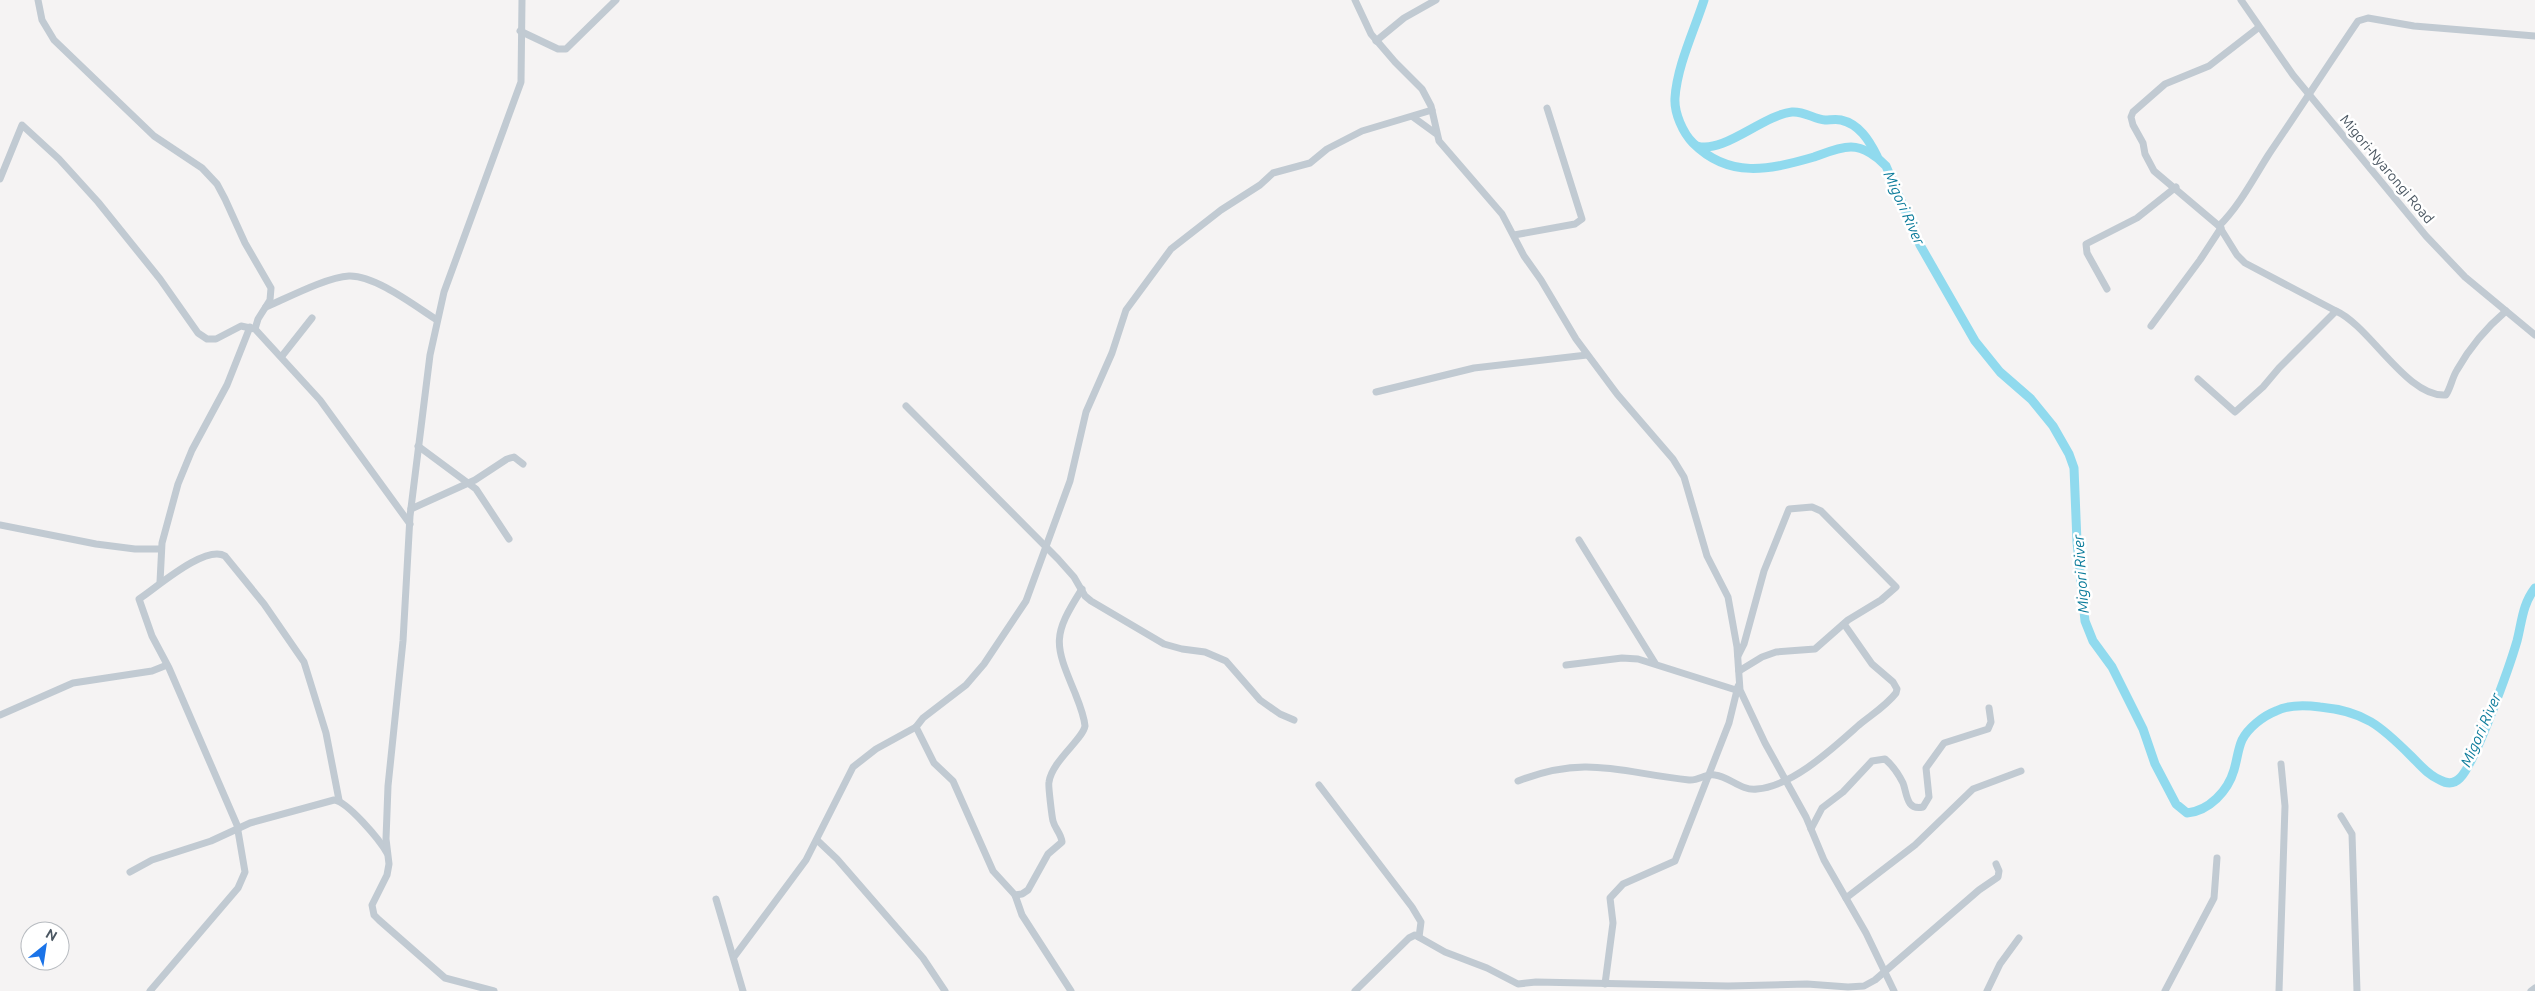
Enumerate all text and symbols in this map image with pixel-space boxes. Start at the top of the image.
street label: Migori-Nyarongi Road [2337,111,2437,227]
water label: Migori River [1881,168,1929,248]
water label: Migori River [2069,533,2092,614]
water label: Migori River [2457,689,2505,769]
north arrow [20,921,70,971]
text: N [43,925,60,944]

